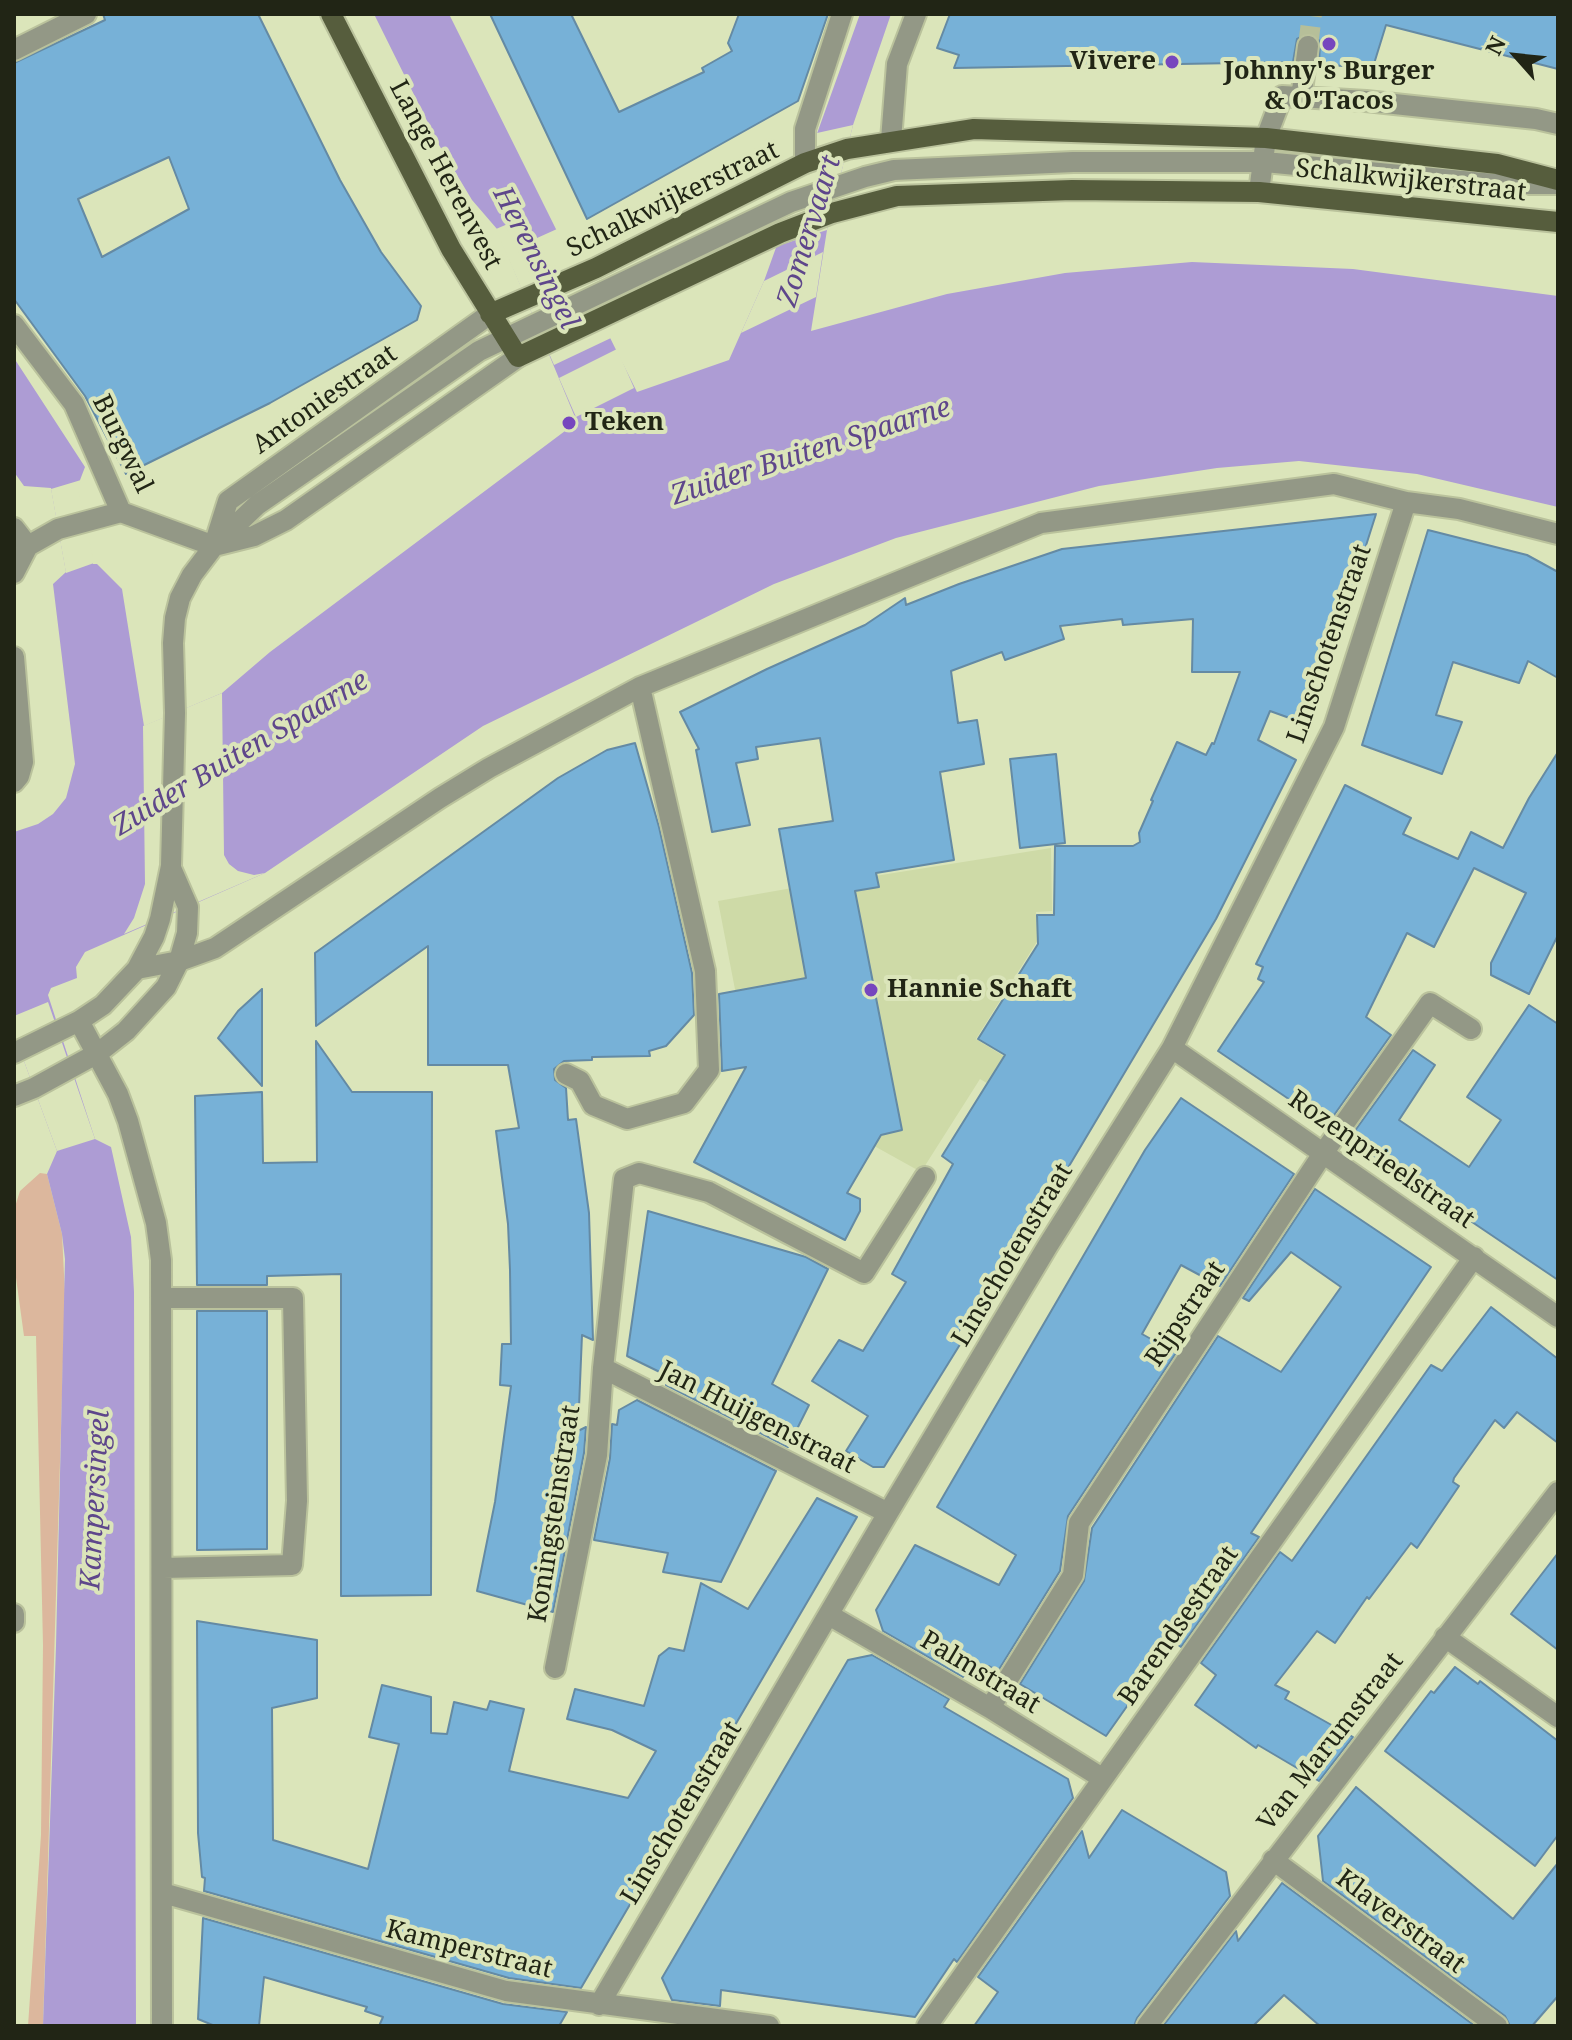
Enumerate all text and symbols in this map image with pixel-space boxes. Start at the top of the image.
north arrow [1476,16,1556,96]
text: N [1477,31,1512,60]
marker: Johnny's Burger & O'Tacos [1320,35,1338,53]
place label: Vivere [1070,46,1156,78]
marker: Vivere [1163,53,1181,71]
place label: Johnny's Burger & O'Tacos [1223,56,1435,118]
street label: Lange Herenvest [382,75,508,275]
street label: Schalkwijkerstraat [562,135,784,265]
water label: Zomervaart [771,152,849,310]
street label: Schalkwijkerstraat [1294,153,1528,209]
water label: Herensingel [485,181,585,335]
street label: Antoniestraat [247,339,403,461]
street label: Burgwal [85,390,159,498]
water label: Zuider Buiten Spaarne [667,391,955,513]
place label: Teken [585,407,664,439]
marker: Teken [560,414,578,432]
street label: Linschotenstraat [1281,541,1379,747]
water label: Zuider Buiten Spaarne [107,664,375,844]
place label: Hannie Schaft [887,974,1072,1006]
marker: Hannie Schaft [862,981,880,999]
street label: Rozenprieelstraat [1282,1084,1480,1236]
street label: Linschotenstraat [946,1158,1080,1352]
street label: Rijpstraat [1139,1255,1233,1373]
street label: Jan Huijgenstraat [654,1355,860,1481]
street label: Koningsteinstraat [522,1403,588,1625]
water label: Kampersingel [75,1409,117,1591]
street label: Barendsestraat [1113,1540,1245,1712]
street label: Palmstraat [915,1625,1045,1721]
street label: Van Marumstraat [1252,1647,1410,1837]
street label: Linschotenstraat [615,1716,749,1910]
street label: Klaverstraat [1329,1863,1471,1981]
street label: Kamperstraat [382,1914,556,1986]

